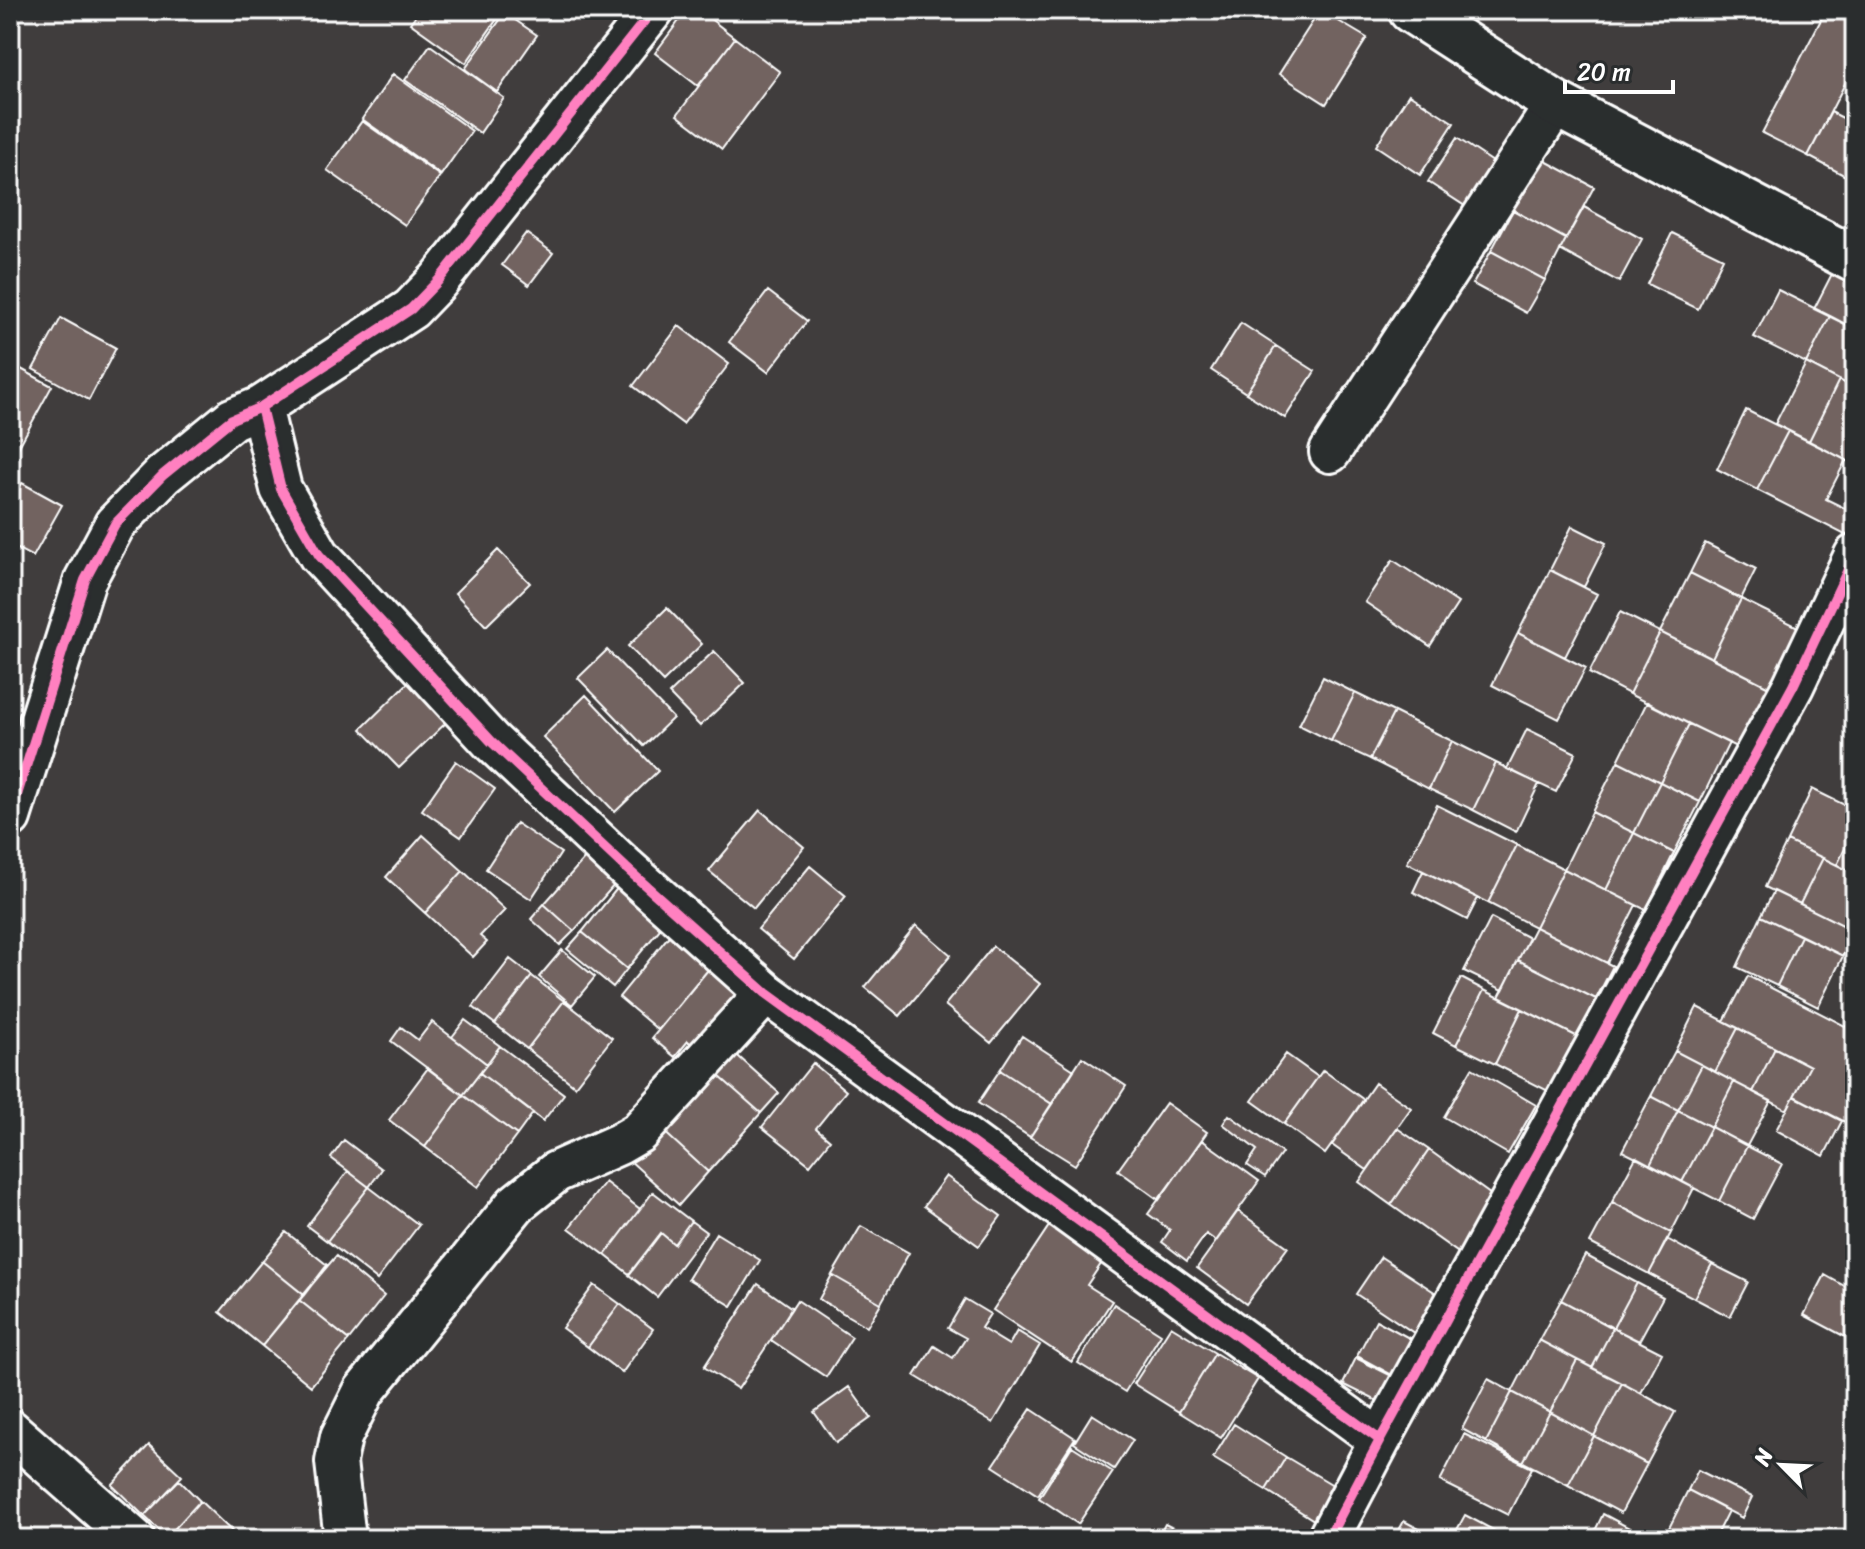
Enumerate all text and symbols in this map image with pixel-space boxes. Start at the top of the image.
scale bar [1565,44,1673,94]
text: 20 m [1577,51,1631,93]
north arrow [1741,1425,1821,1505]
text: N [1742,1441,1784,1473]

